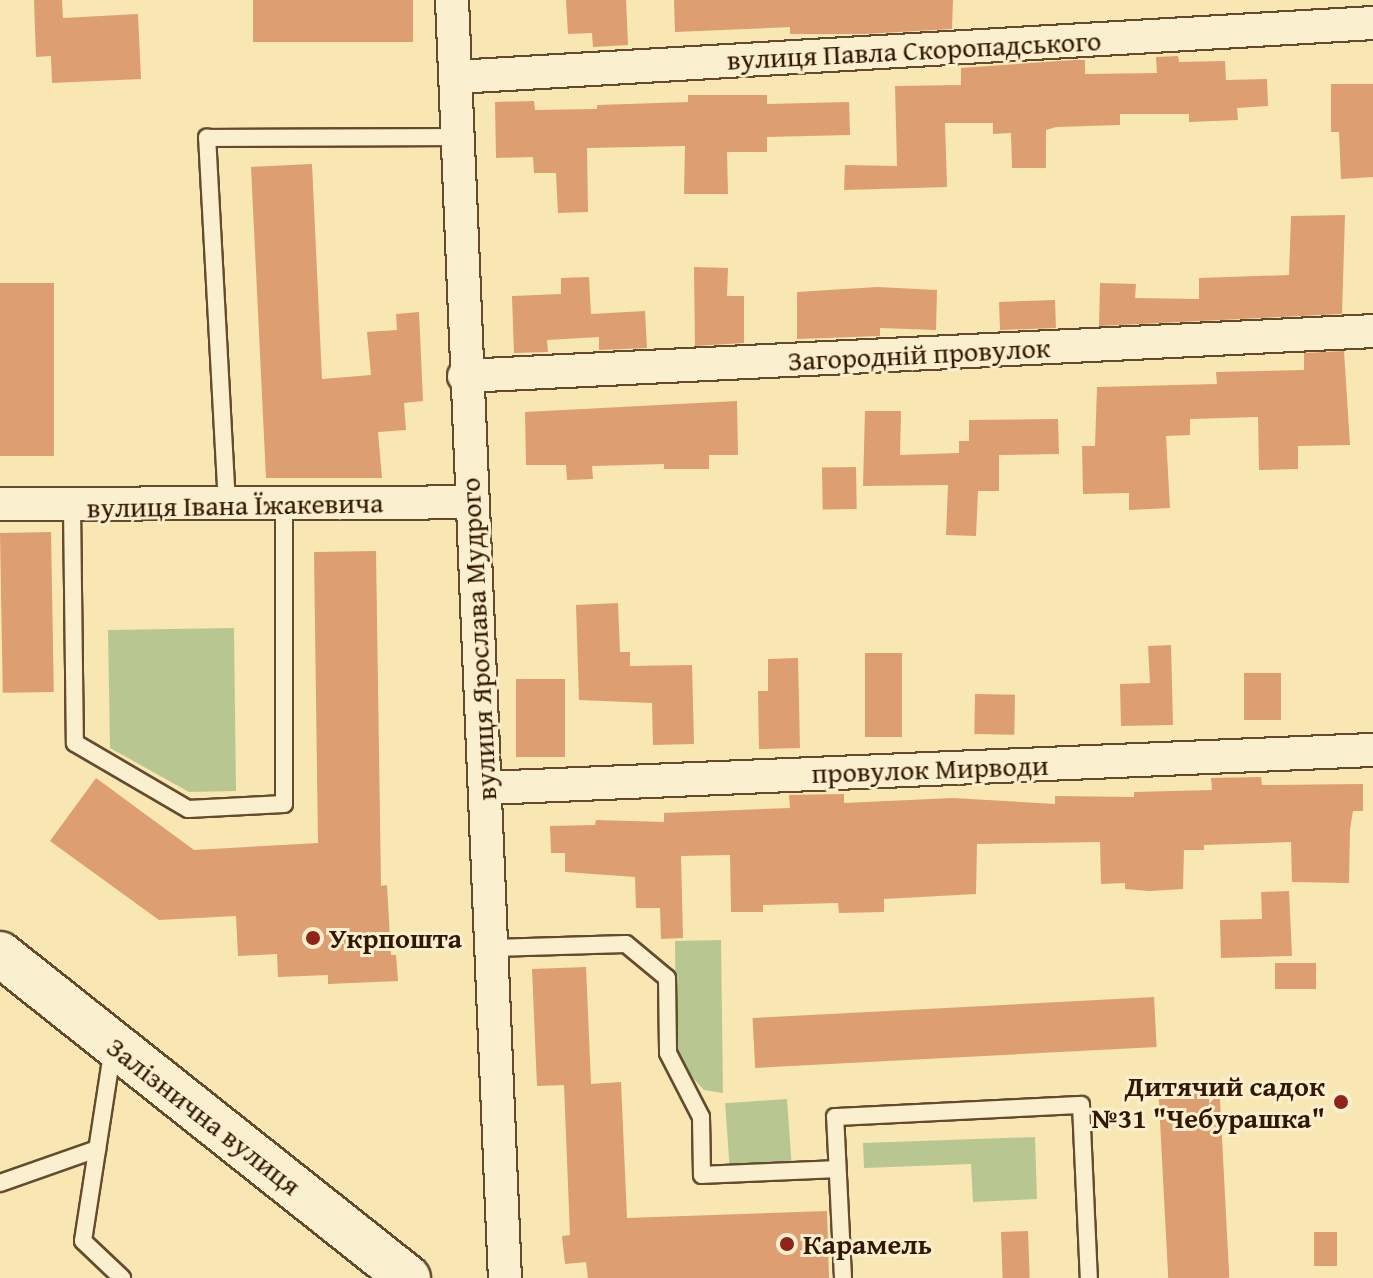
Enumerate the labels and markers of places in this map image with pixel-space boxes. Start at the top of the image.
place label: Укрпошта [329,921,462,955]
marker: Укрпошта [304,929,322,947]
place label: Дитячий садок №31 "Чебурашка" [1090,1069,1325,1135]
marker: Дитячий садок №31 "Чебурашка" [1332,1093,1350,1111]
place label: Карамель [803,1227,932,1261]
marker: Карамель [778,1235,796,1253]

